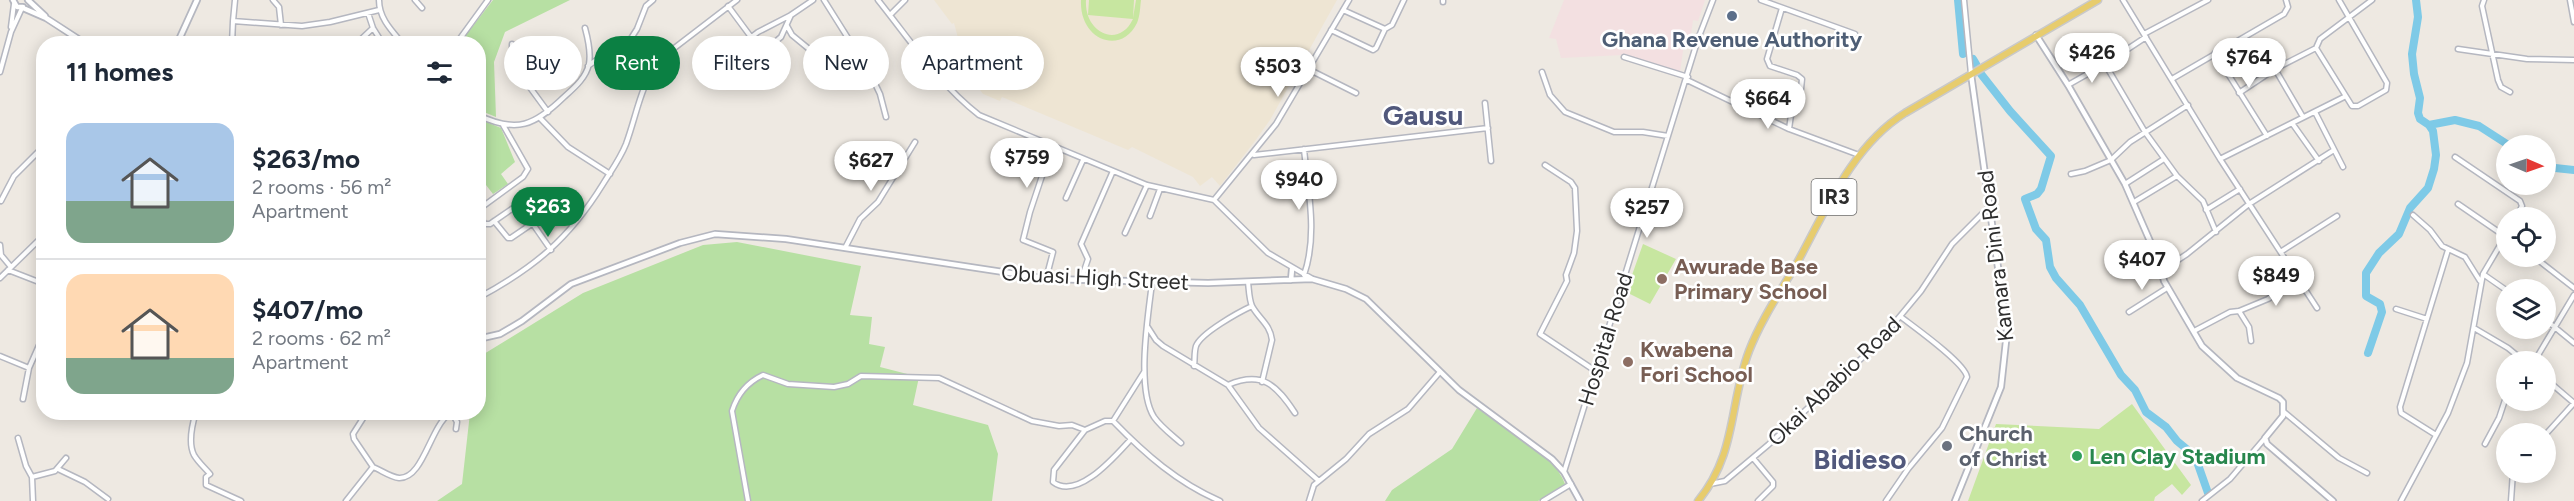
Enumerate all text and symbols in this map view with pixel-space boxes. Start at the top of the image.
marker: Ghana Revenue Authority [1725,9,1739,23]
place label: Ghana Revenue Authority [1602,26,1863,53]
pin: $426 [2056,33,2128,84]
chip: Buy [504,36,582,90]
chip: Rent [594,36,680,90]
chip: Filters [692,36,791,90]
chip: New [803,36,889,90]
chip: Apartment [901,36,1044,90]
pin: $764 [2213,38,2285,89]
text: $426 [2069,40,2115,64]
text: $764 [2226,45,2272,69]
pin: $503 [1242,47,1314,98]
text: $503 [1255,54,1301,78]
text: 11 homes [66,56,173,88]
icon: filters [423,56,456,89]
pin: $664 [1732,79,1804,130]
text: $664 [1745,86,1791,110]
district label: Gausu [1383,98,1463,132]
north arrow [2496,135,2556,195]
map controls [2496,135,2556,483]
pin: $759 [991,138,1063,189]
pin: $627 [835,141,907,192]
text: $263/mo [252,143,360,175]
text: $759 [1004,145,1050,169]
icon: home [114,147,186,219]
text: $627 [848,148,894,172]
pin: $940 [1263,160,1335,211]
text: $940 [1275,167,1323,191]
street label: Kamara Dini Road [1972,169,2019,343]
text: 2 rooms · 56 m² [252,175,391,199]
road number: IR3 [1812,179,1856,215]
pin: $263 [512,187,584,238]
pin: $257 [1611,188,1683,239]
text: $263 [525,194,571,218]
text: $257 [1624,195,1670,219]
text: Apartment [252,199,349,223]
button: locate [2496,207,2556,267]
pin: $407 [2106,240,2178,291]
text: $407 [2118,247,2166,271]
place label: Awurade Base Primary School [1674,253,1827,305]
pin: $849 [2240,256,2312,307]
street label: Obuasi High Street [1000,259,1190,296]
text: $849 [2252,263,2300,287]
street label: Hospital Road [1572,269,1639,409]
marker: Awurade Base Primary School [1655,272,1669,286]
button: layers [2496,279,2556,339]
text: $407/mo [252,294,363,326]
icon: home [114,298,186,370]
street label: Okai Ababio Road [1762,311,1907,452]
text: 2 rooms · 62 m² [252,326,391,350]
place label: Kwabena Fori School [1640,336,1753,388]
text: Apartment [252,350,349,374]
button: + [2496,351,2556,411]
marker: Kwabena Fori School [1621,355,1635,369]
place label: Church of Christ [1959,420,2048,472]
button: − [2496,423,2556,483]
marker: Church of Christ [1940,439,1954,453]
district label: Bidieso [1813,442,1907,476]
place label: Len Clay Stadium [2089,443,2266,470]
marker: Len Clay Stadium [2070,449,2084,463]

